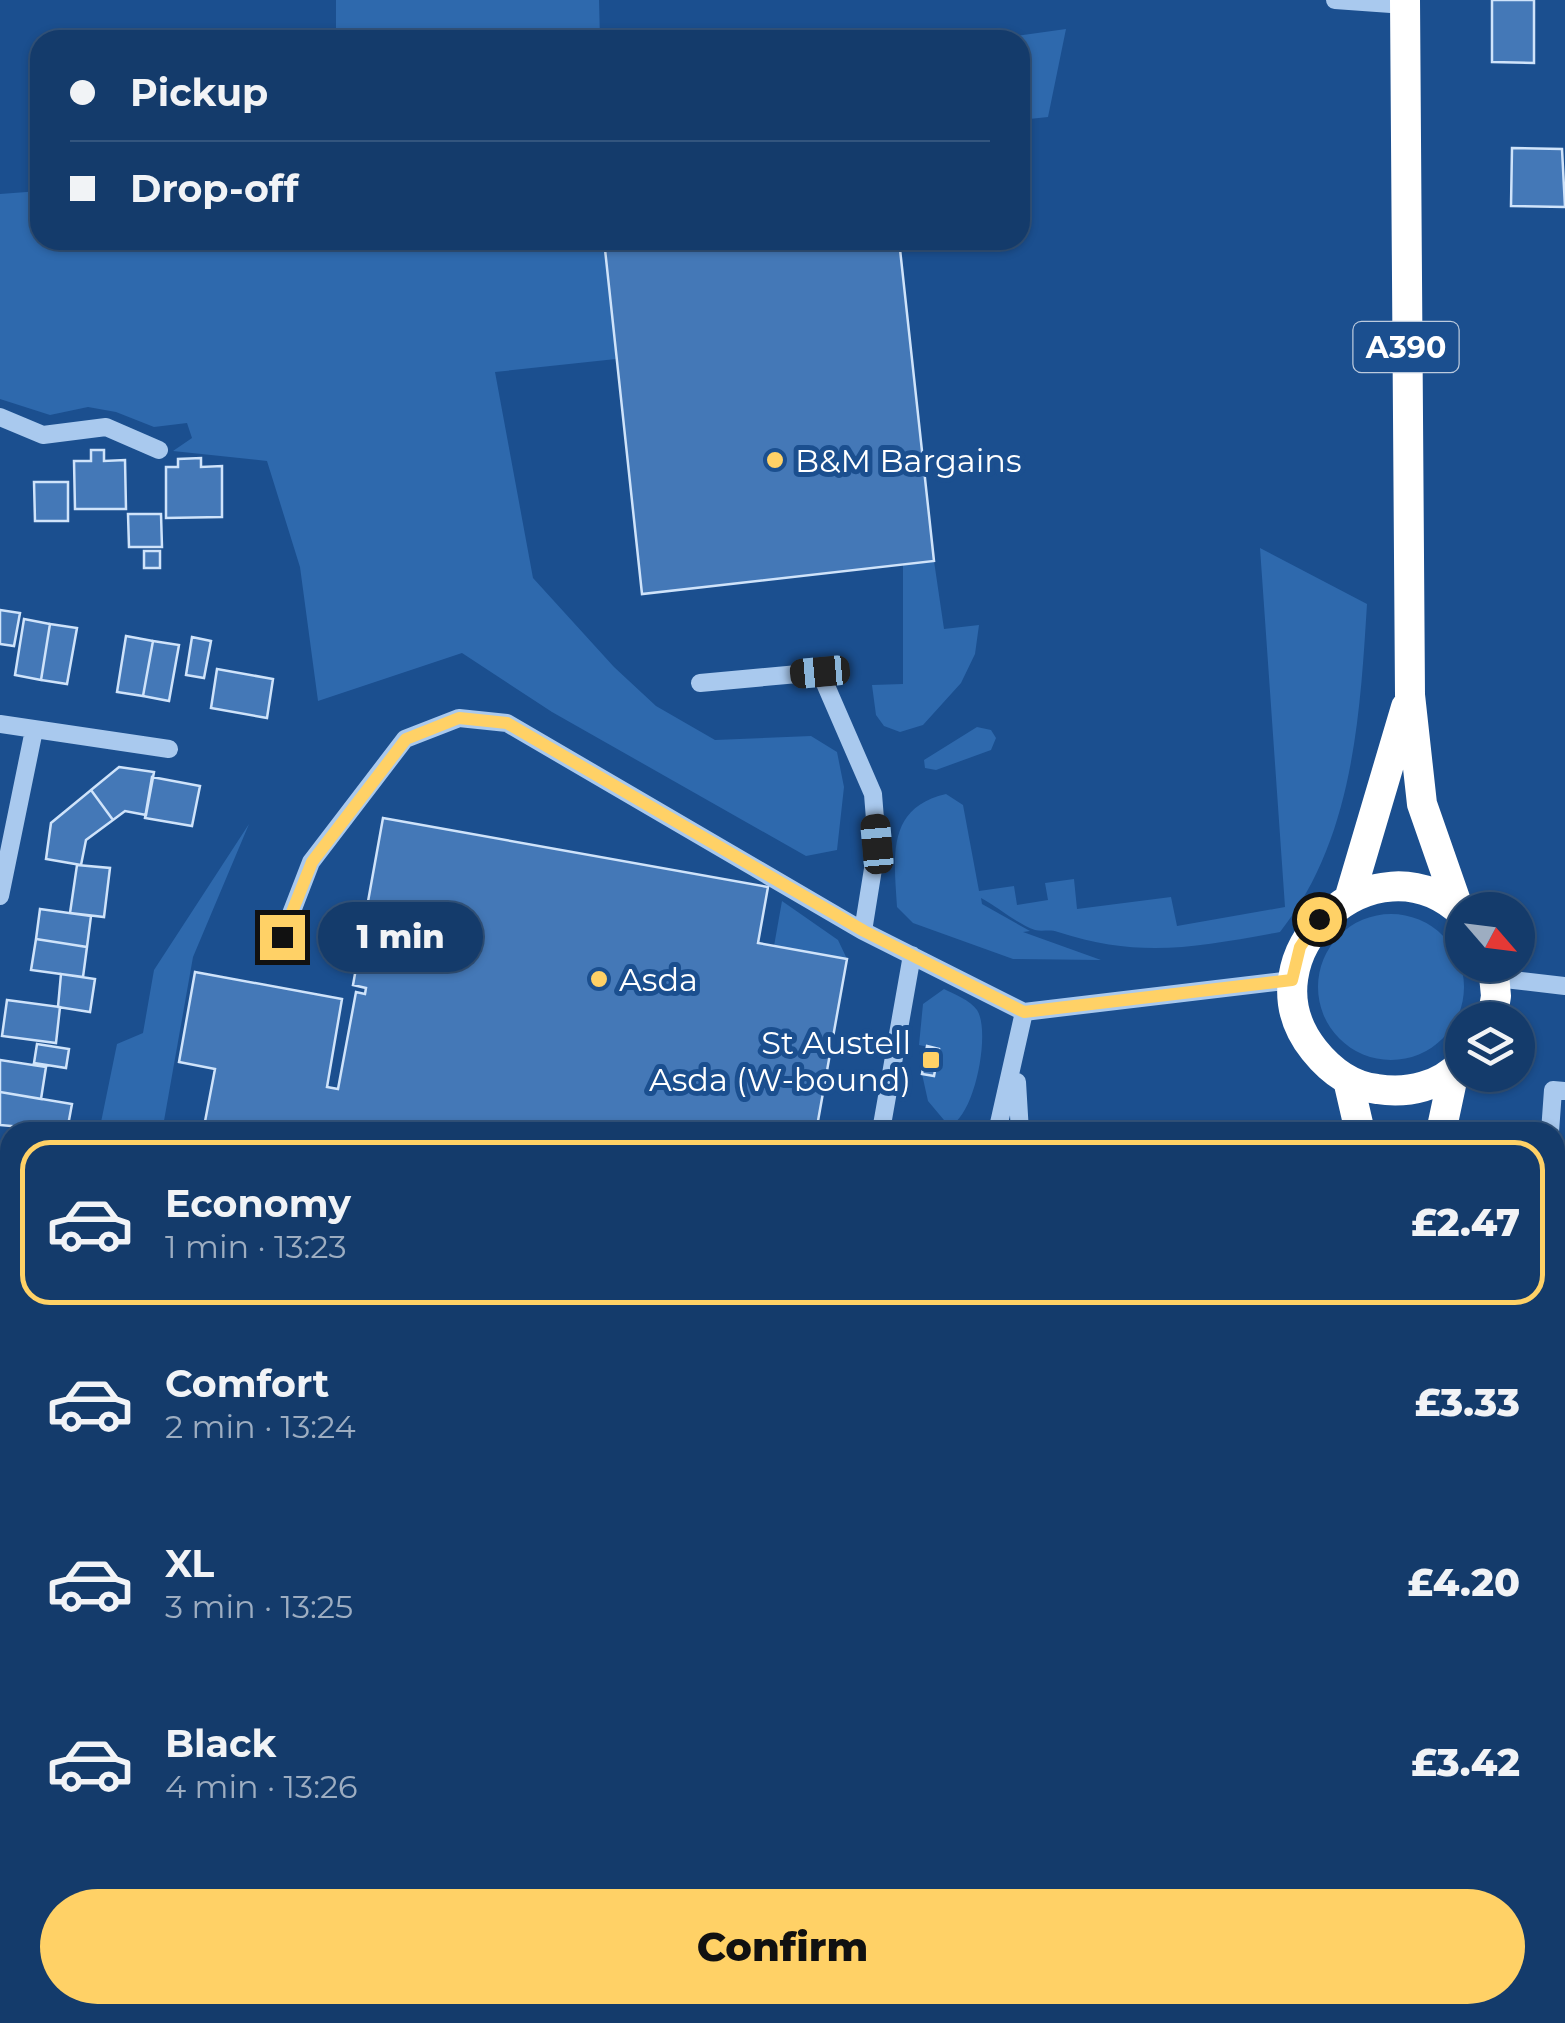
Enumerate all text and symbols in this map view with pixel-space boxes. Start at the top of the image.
text: Pickup [130,69,268,116]
text: Drop-off [130,165,299,212]
road number: A390 [1354,322,1458,372]
place label: B&M Bargains [795,441,1022,480]
marker: B&M Bargains [764,449,786,471]
car [789,654,851,690]
car [859,813,895,875]
north arrow [1445,892,1535,982]
map controls [1445,892,1535,1092]
route start [1297,897,1342,942]
callout: 1 min [317,902,482,972]
route end [260,915,305,960]
text: 1 min [356,917,445,956]
place label: Asda [619,960,698,999]
marker: Asda [588,968,610,990]
button: layers [1445,1002,1535,1092]
place label: St Austell Asda (W-bound) [649,1023,911,1099]
marker: St Austell Asda (W-bound) [920,1049,942,1071]
icon: car [45,1178,135,1268]
text: Economy [165,1180,351,1227]
text: £2.47 [1411,1199,1520,1246]
text: 1 min · 13:23 [165,1227,347,1266]
icon: car [45,1358,135,1448]
text: Comfort [165,1360,329,1407]
text: £3.33 [1415,1379,1520,1426]
text: 2 min · 13:24 [165,1407,356,1446]
icon: car [45,1538,135,1628]
text: XL [165,1540,214,1587]
text: £4.20 [1408,1559,1520,1606]
text: 3 min · 13:25 [165,1587,353,1626]
icon: car [45,1718,135,1808]
text: Black [165,1720,276,1767]
text: £3.42 [1411,1739,1520,1786]
text: 4 min · 13:26 [165,1767,358,1806]
button: Confirm [40,1889,1525,2004]

